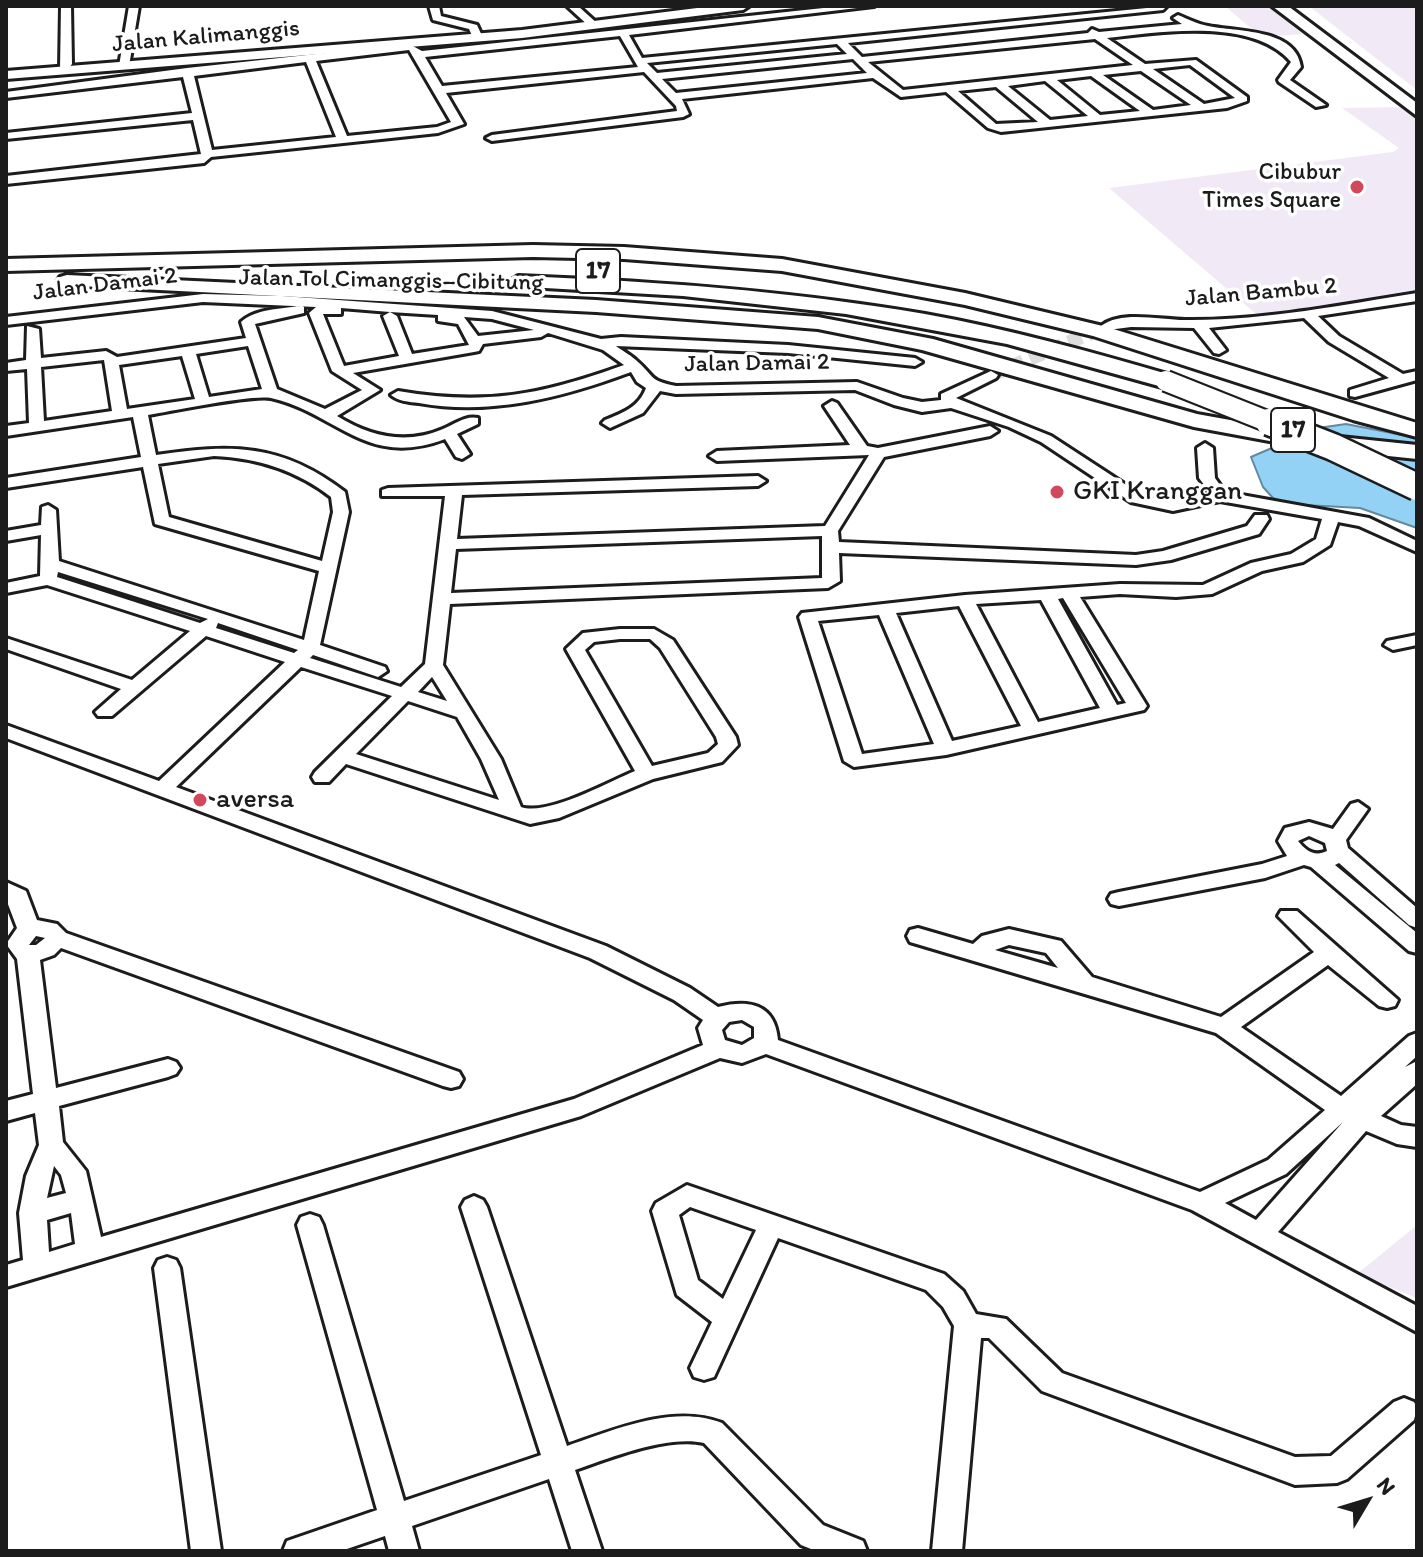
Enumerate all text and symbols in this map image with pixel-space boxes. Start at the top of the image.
street label: Jalan Kalimanggis [111,14,301,60]
place label: Cibubur Times Square [1202,159,1341,215]
marker: Cibubur Times Square [1348,178,1366,196]
road number: 17 [576,249,620,293]
street label: Jalan Damai 2 [31,262,179,308]
street label: Jalan Tol Cimanggis–Cibitung [238,264,544,298]
street label: Jalan Bambu 2 [1184,272,1338,314]
street label: Jalan Damai 2 [684,348,830,380]
road number: 17 [1271,408,1315,452]
place label: GKI Kranggan [1073,475,1242,509]
marker: GKI Kranggan [1048,483,1066,501]
place label: aversa [216,783,294,817]
marker: aversa [191,791,209,809]
north arrow [1327,1461,1407,1541]
text: N [1371,1472,1402,1500]

